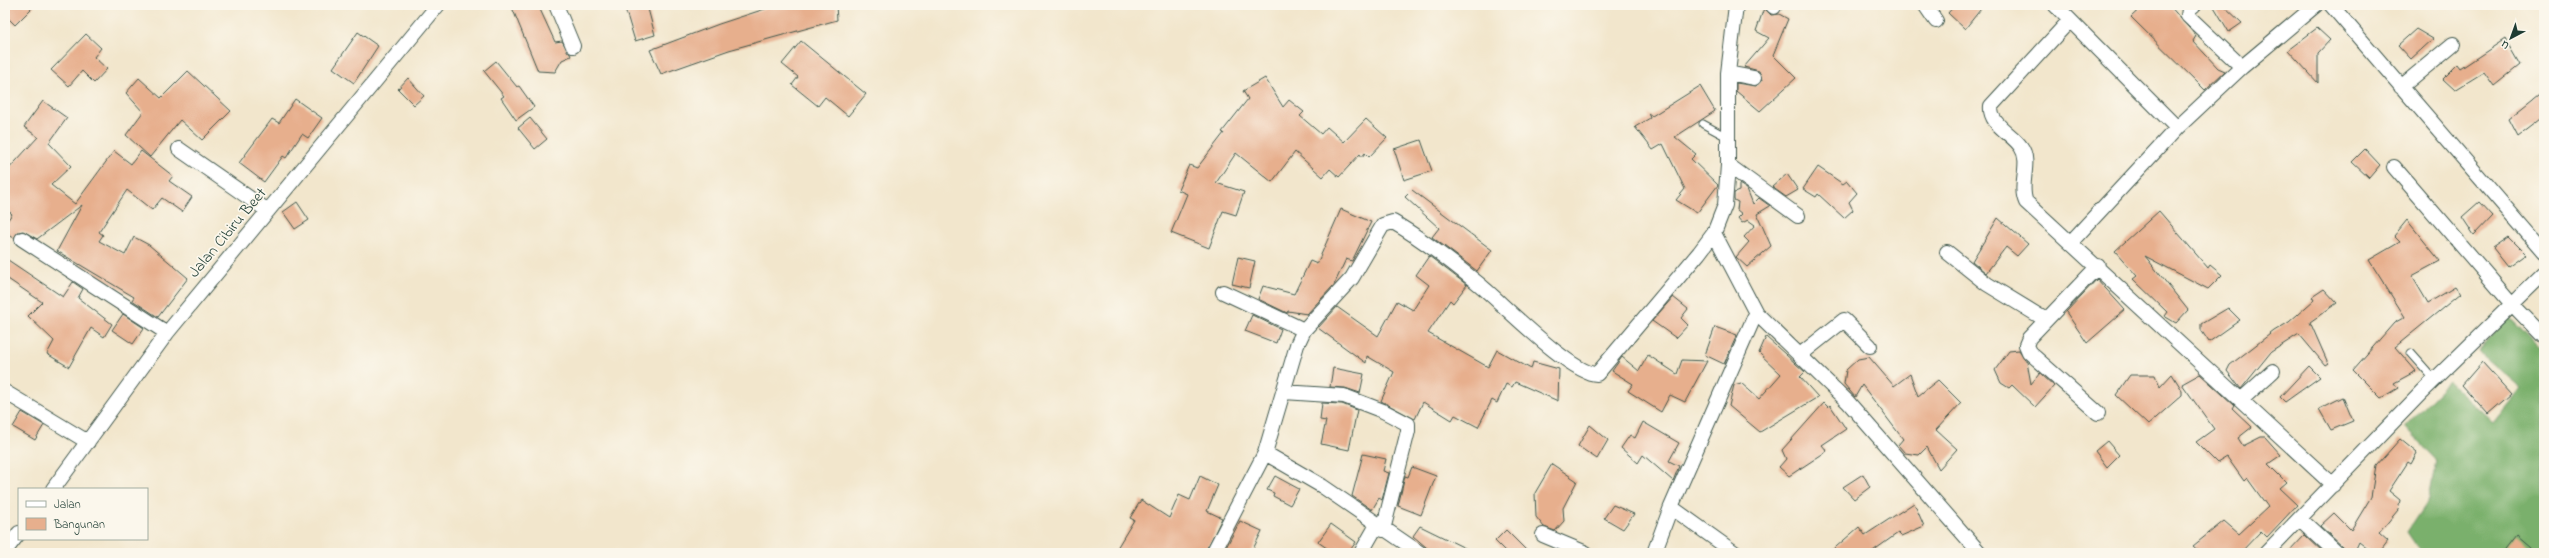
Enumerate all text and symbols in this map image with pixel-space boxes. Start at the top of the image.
north arrow [2491,18,2531,58]
text: U [2497,36,2513,53]
street label: Jalan Cibiru Beet [183,182,273,283]
legend [18,488,148,540]
text: Jalan [54,496,81,514]
text: Bangunan [53,516,105,535]

